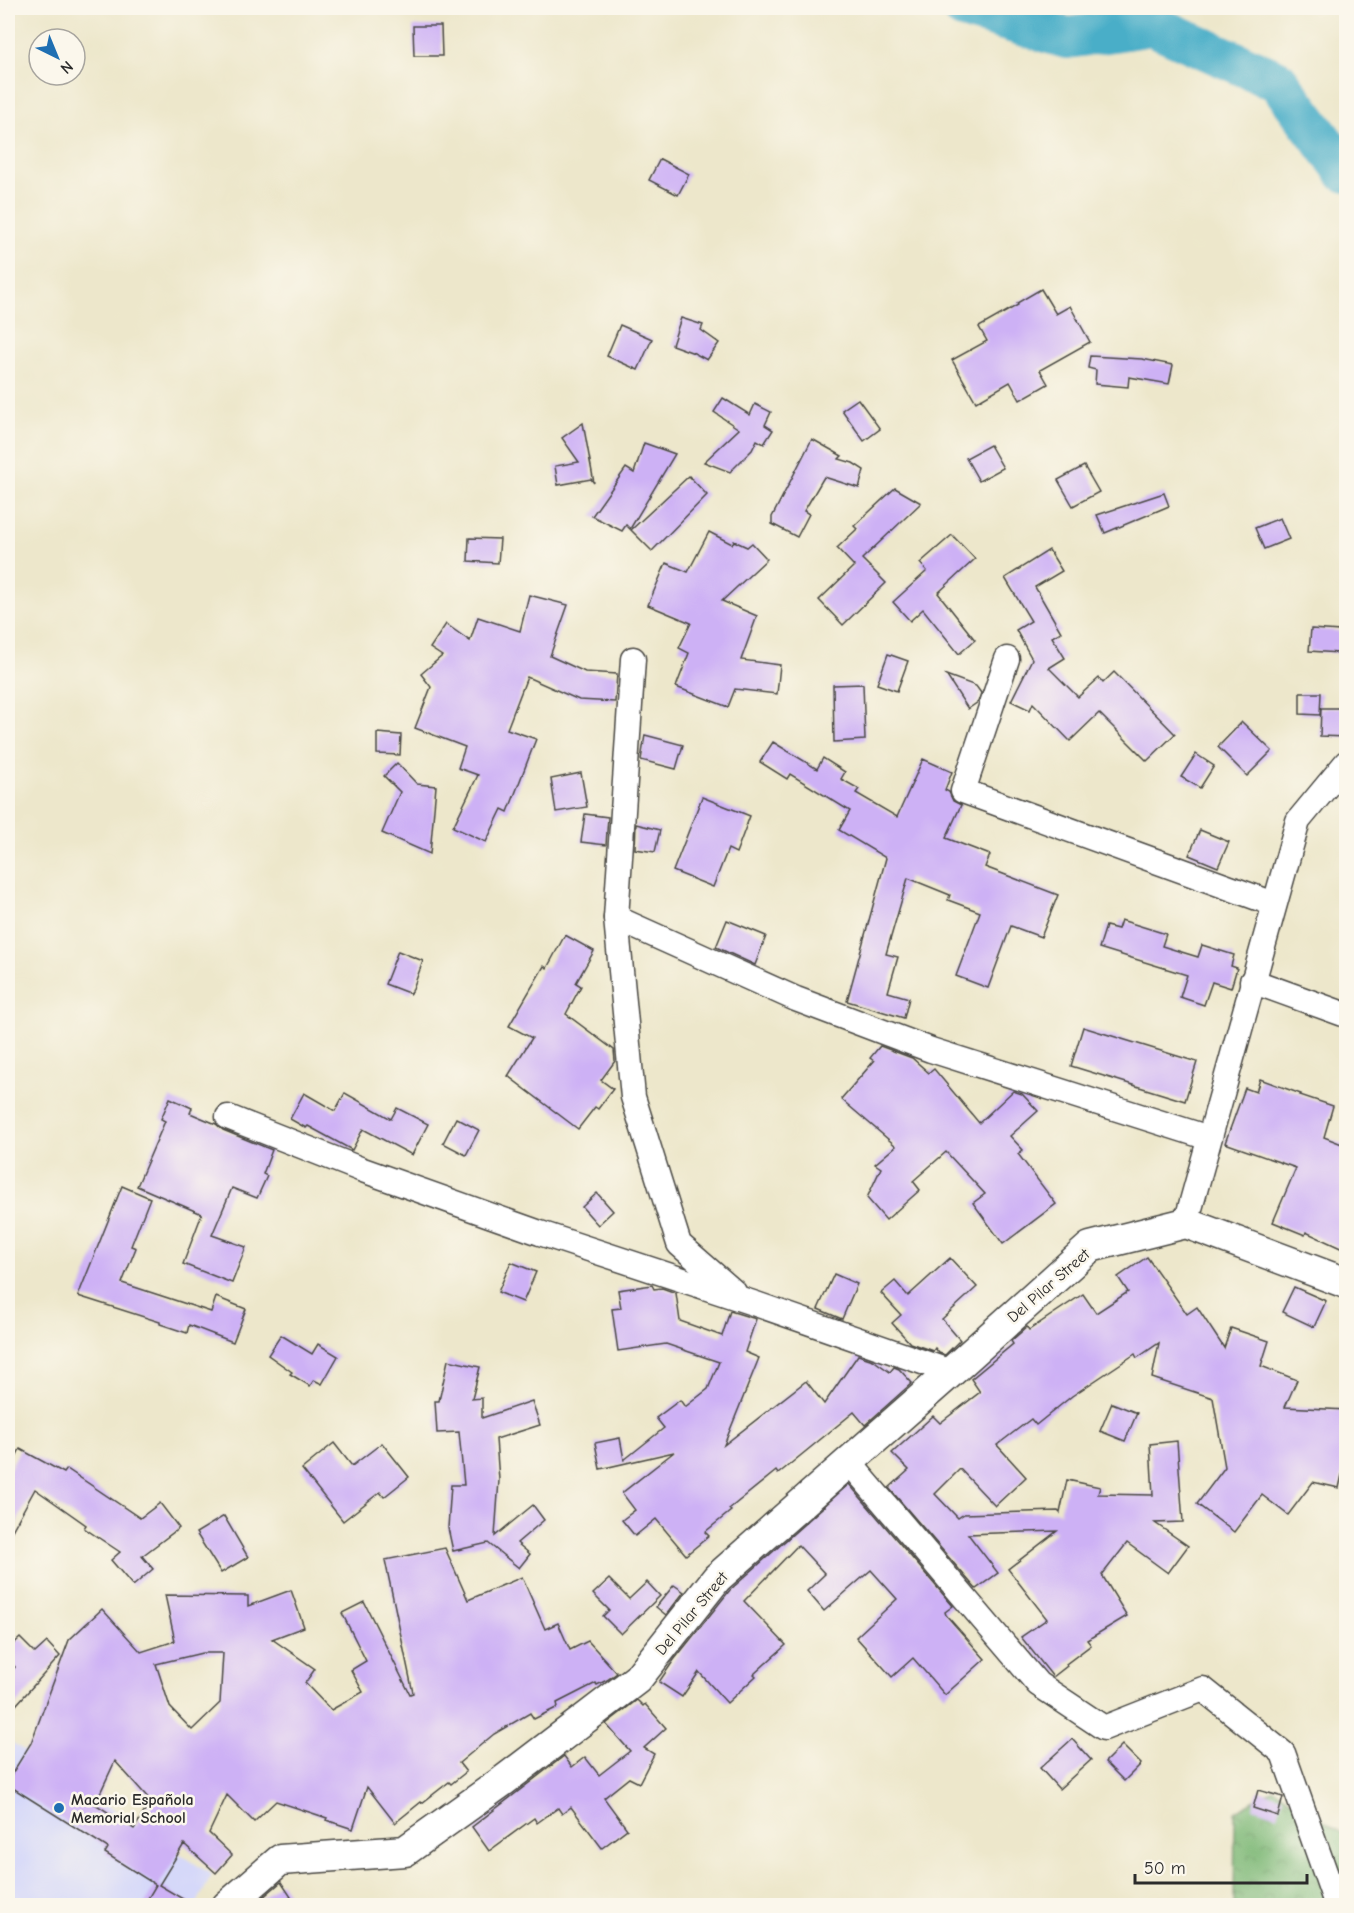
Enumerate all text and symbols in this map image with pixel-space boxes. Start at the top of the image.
north arrow [27,27,87,87]
text: N [57,57,77,77]
street label: Del Pilar Street [1004,1245,1094,1326]
street label: Del Pilar Street [652,1568,732,1659]
place label: Macario Española Memorial School [71,1791,194,1827]
marker: Macario Española Memorial School [52,1801,66,1815]
scale bar [1135,1847,1308,1885]
text: 50 m [1144,1858,1186,1879]

